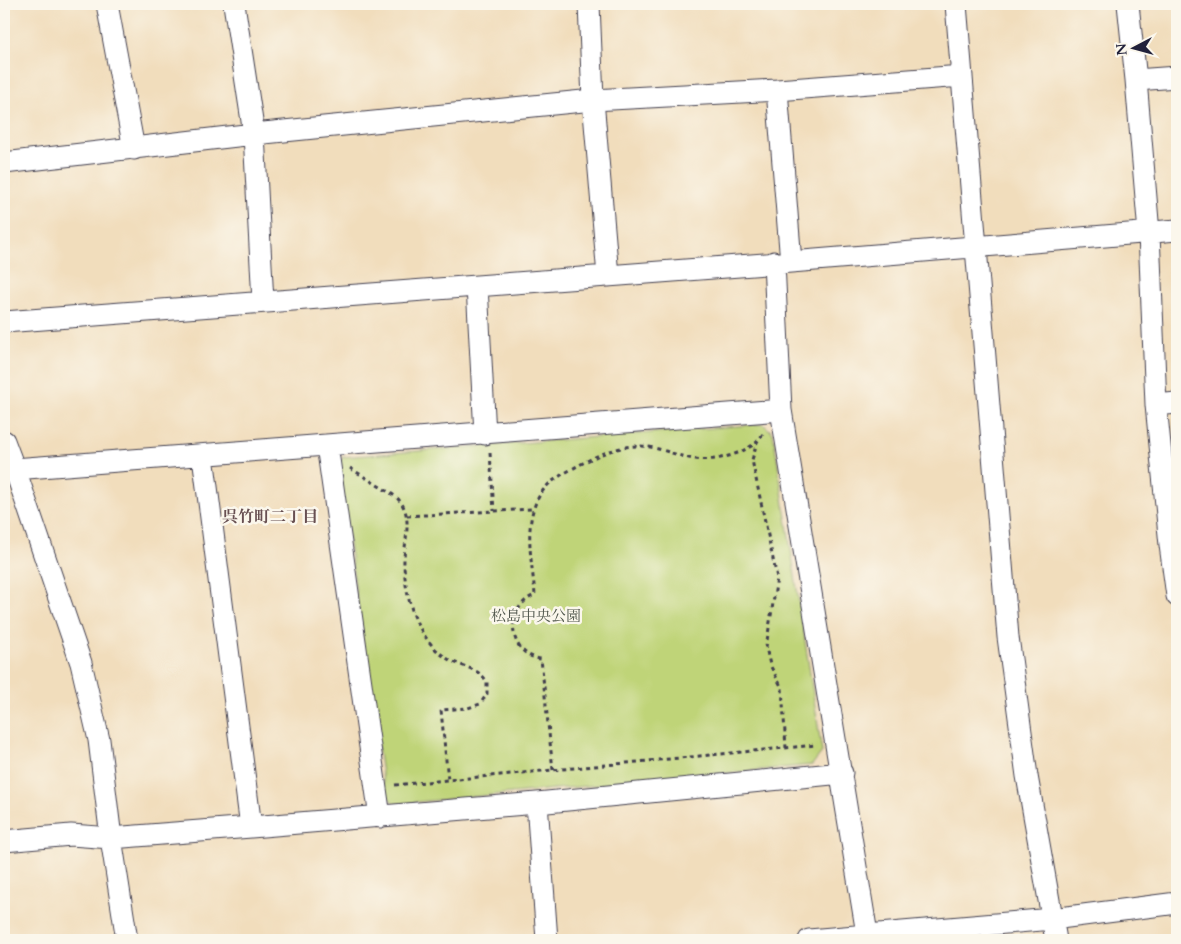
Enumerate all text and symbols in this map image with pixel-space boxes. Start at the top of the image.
north arrow [1108,22,1158,72]
text: N [1111,42,1132,56]
district label: 呉竹町二丁目 [222,506,318,528]
park label: 松島中央公園 [491,606,581,626]

